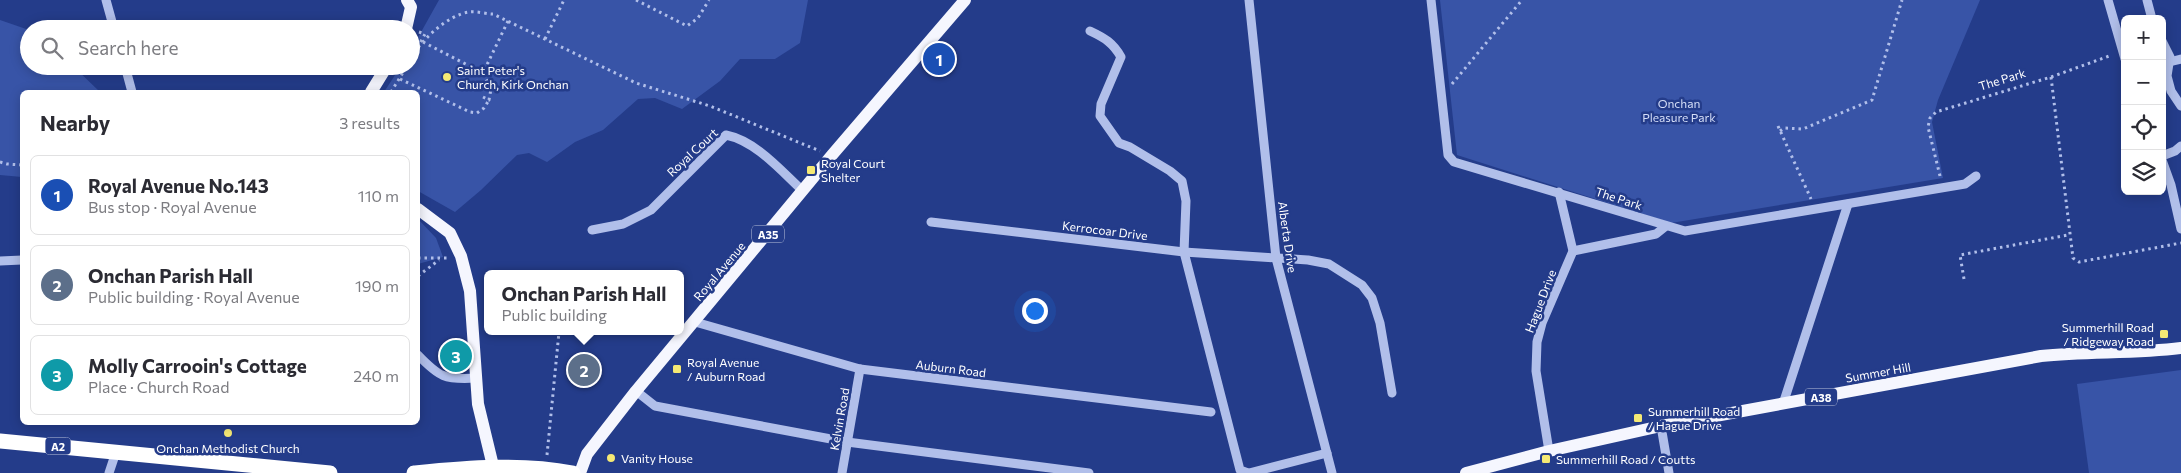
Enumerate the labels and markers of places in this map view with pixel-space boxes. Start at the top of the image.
pin: 1 [923,40,955,78]
place label: Saint Peter's Church, Kirk Onchan [457,63,569,91]
marker: Saint Peter's Church, Kirk Onchan [441,71,453,83]
place label: Royal Court Shelter [821,156,885,184]
marker: Royal Court Shelter [805,164,817,176]
place label: Summerhill Road / Ridgeway Road [2062,320,2154,348]
marker: Summerhill Road / Ridgeway Road [2158,328,2170,340]
pin: 3 [440,337,472,375]
pin: 2 [568,351,600,389]
place label: Royal Avenue / Auburn Road [687,355,765,383]
marker: Royal Avenue / Auburn Road [671,363,683,375]
place label: Summerhill Road / Hague Drive [1648,404,1740,432]
marker: Summerhill Road / Hague Drive [1632,412,1644,424]
marker: Onchan Methodist Church [222,427,234,439]
place label: Onchan Methodist Church [156,441,300,455]
place label: Vanity House [621,451,693,465]
marker: Vanity House [605,452,617,464]
place label: Summerhill Road / Coutts [1556,452,1696,466]
marker: Summerhill Road / Coutts [1540,453,1552,465]

